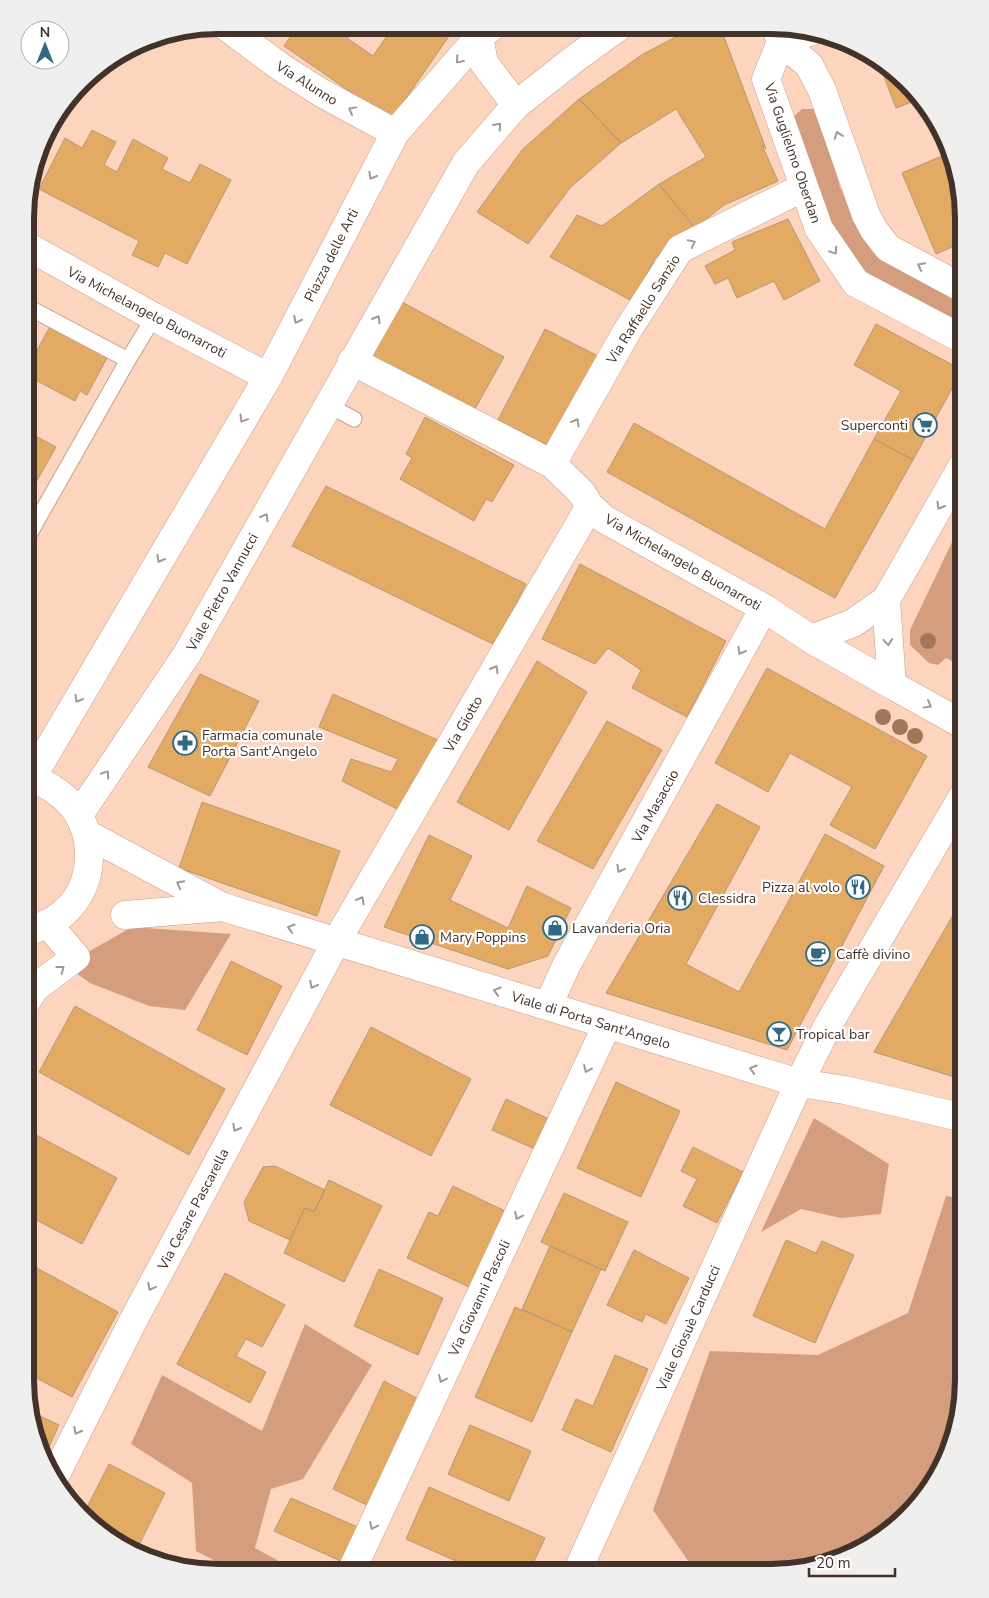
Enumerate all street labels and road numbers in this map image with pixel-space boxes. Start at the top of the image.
street label: Via Alunno [271,56,342,110]
street label: Via Guglielmo Oberdan [759,79,825,226]
street label: Piazza delle Arti [300,205,363,305]
street label: Via Raffaello Sanzio [602,251,685,368]
street label: Via Michelangelo Buonarroti [63,262,230,363]
street label: Via Michelangelo Buonarroti [600,509,765,615]
street label: Viale Pietro Vannucci [182,530,263,656]
street label: Via Giotto [439,692,487,757]
street label: Via Masaccio [627,766,684,847]
street label: Viale di Porta Sant'Angelo [508,987,673,1054]
street label: Via Cesare Pascarella [153,1145,234,1274]
street label: Via Giovanni Pascoli [444,1237,515,1360]
street label: Viale Giosuè Carducci [652,1262,725,1395]

